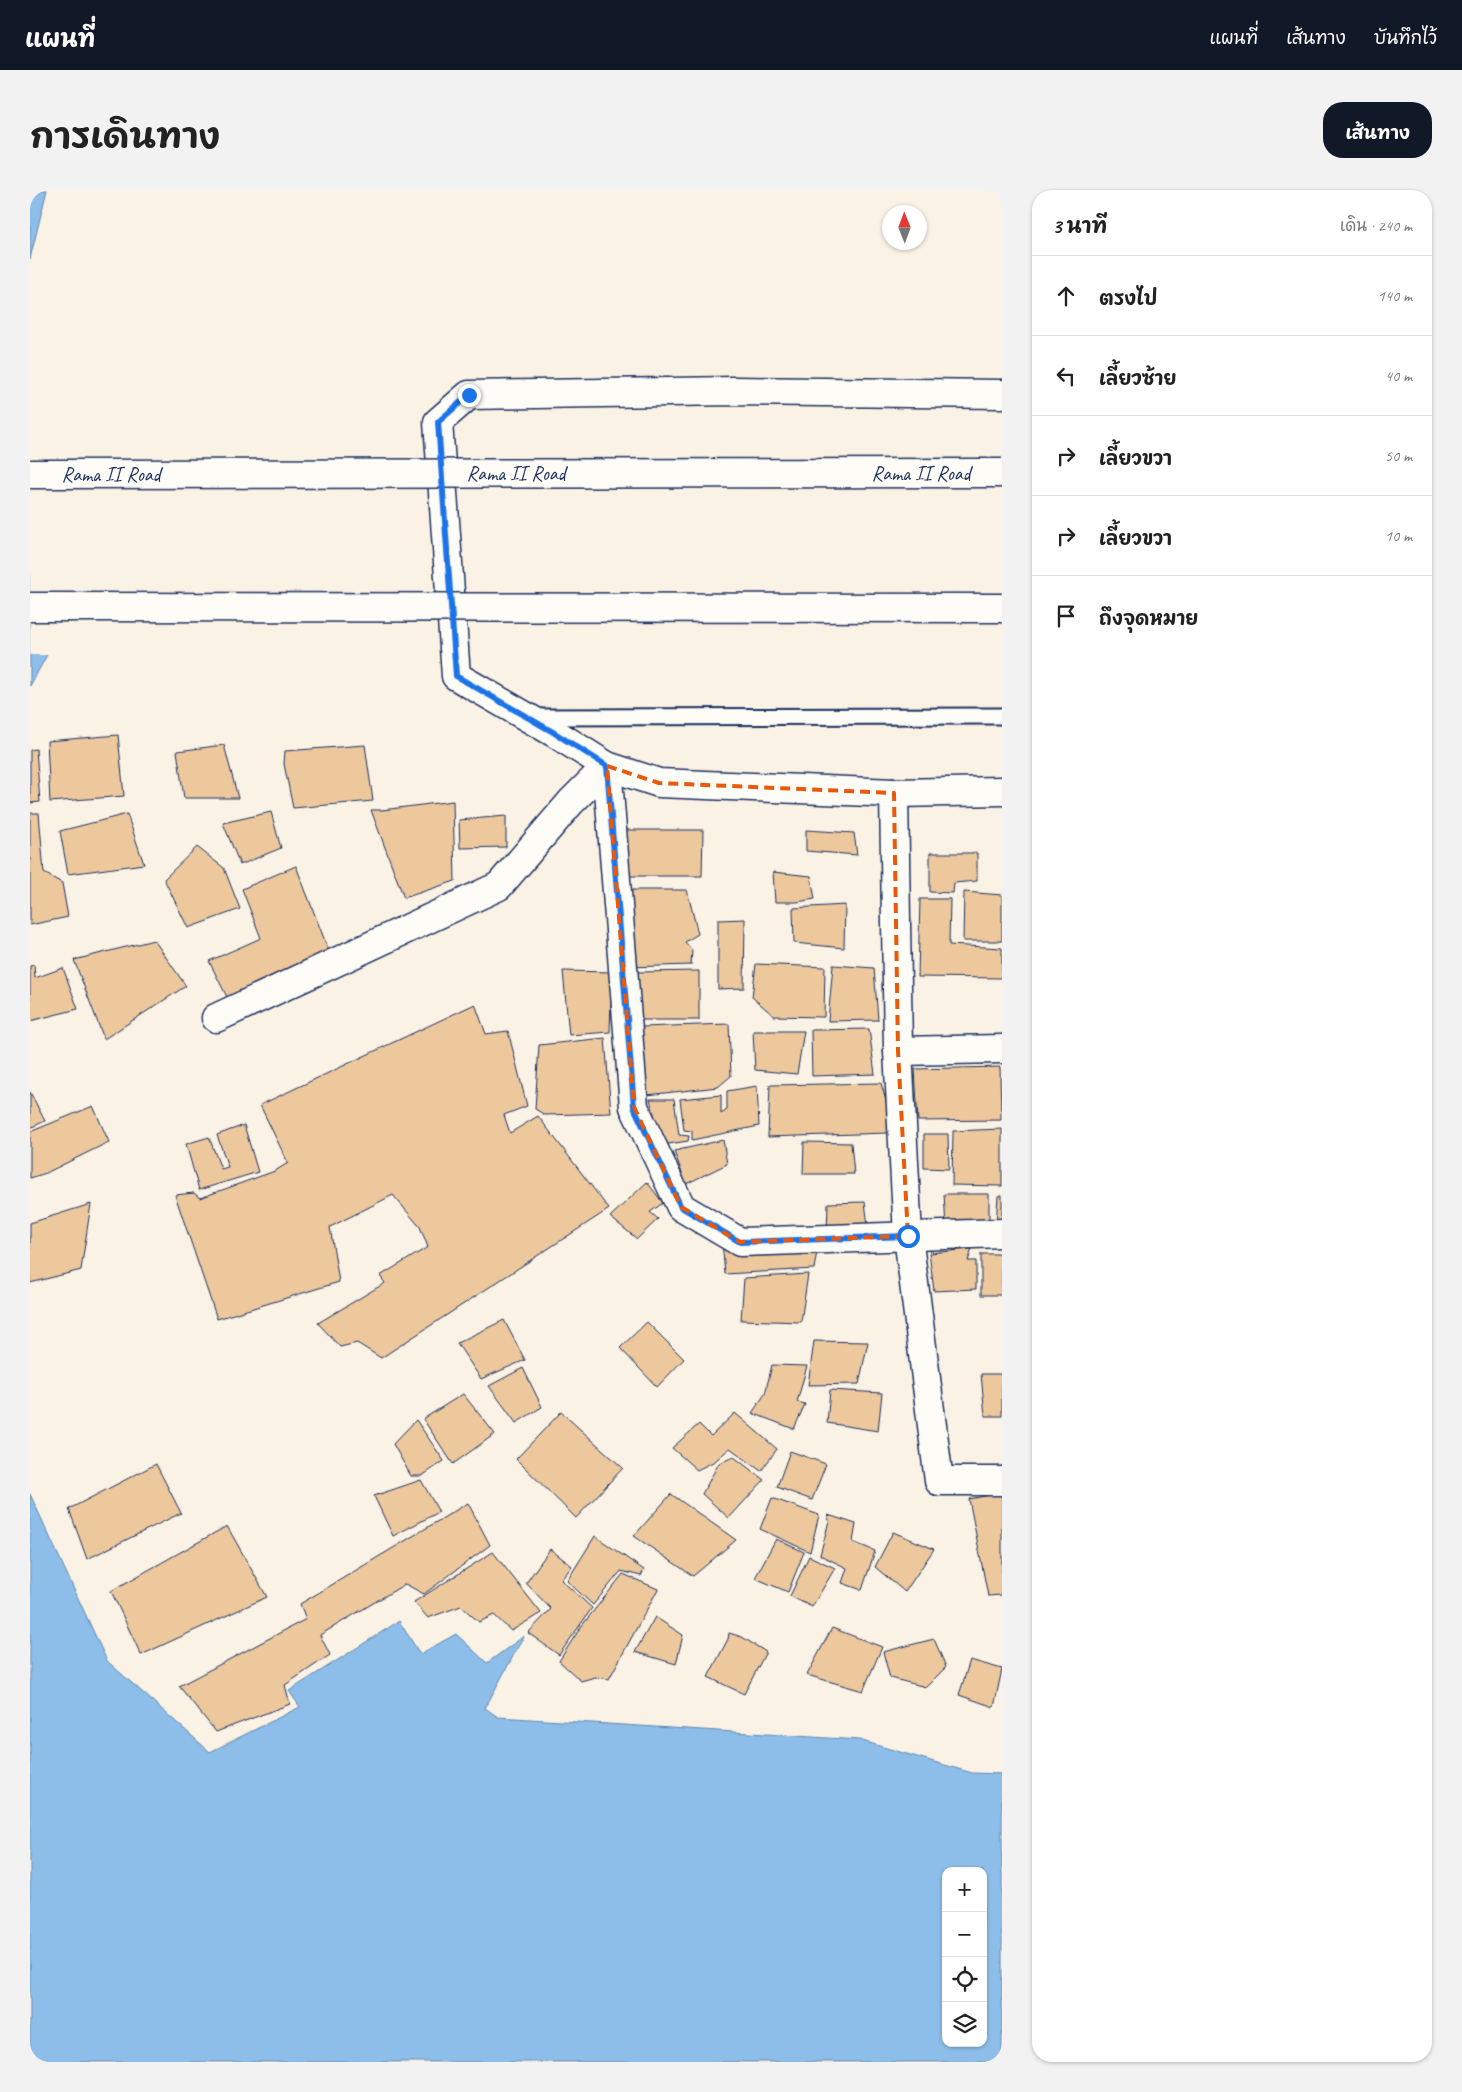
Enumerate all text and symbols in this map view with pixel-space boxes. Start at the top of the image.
text: แผนที่ [25,24,95,54]
text: แผนที่ [1210,27,1258,49]
text: เส้นทาง [1286,27,1346,49]
text: บันทึกไว้ [1374,27,1437,49]
button: เส้นทาง [1323,102,1432,158]
text: การเดินทาง [30,114,220,159]
north arrow [882,205,927,250]
text: 3 นาที [1052,213,1107,239]
text: เดิน · 240 m [1340,216,1412,236]
icon: ahead [1052,282,1080,310]
text: 140 m [1378,286,1412,306]
text: ตรงไป [1099,287,1157,311]
icon: left [1052,362,1080,390]
text: 40 m [1385,366,1412,386]
text: เลี้ยวซ้าย [1099,367,1176,391]
route end [458,384,481,407]
icon: right [1052,442,1080,470]
text: 50 m [1385,446,1412,466]
text: เลี้ยวขวา [1099,447,1172,471]
street label: Rama II Road [467,461,569,486]
street label: Rama II Road [872,461,974,486]
street label: Rama II Road [62,462,164,487]
icon: right [1052,522,1080,550]
text: 10 m [1385,526,1412,546]
text: เลี้ยวขวา [1099,527,1172,551]
icon: arrive [1052,602,1080,630]
text: ถึงจุดหมาย [1099,607,1198,631]
route start [897,1225,920,1248]
map controls [942,1867,987,2047]
button: + [942,1867,987,1912]
button: − [942,1912,987,1957]
button: locate [942,1957,987,2002]
button: layers [942,2002,987,2047]

